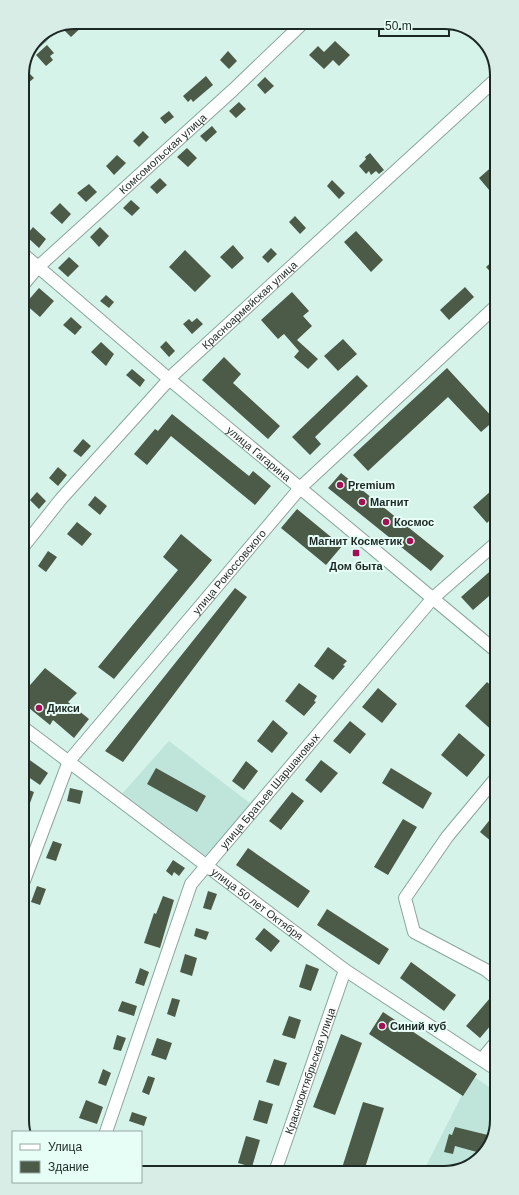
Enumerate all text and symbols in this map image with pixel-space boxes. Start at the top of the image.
scale bar [379,12,449,38]
text: 50 m [385,19,412,33]
street label: Комсомольская улица [117,111,210,196]
street label: Красноармейская улица [199,258,300,351]
street label: улица Гагарина [225,424,294,484]
place label: Premium [348,479,395,491]
marker: Premium [335,480,345,490]
place label: Магнит [370,496,409,508]
marker: Магнит [357,497,367,507]
place label: Космос [394,516,434,528]
marker: Космос [381,517,391,527]
street label: улица Рокоссовского [190,527,268,617]
place label: Магнит Косметик [309,535,402,547]
marker: Магнит Косметик [405,536,415,546]
marker: Дом быта [351,548,361,558]
place label: Дом быта [329,560,384,572]
place label: Дикси [47,702,80,714]
marker: Дикси [34,703,44,713]
street label: улица Братьев Шаршановых [218,731,322,851]
street label: улица 50 лет Октября [209,865,305,942]
street label: Краснооктябрьская улица [283,1005,338,1136]
place label: Синий куб [390,1020,447,1032]
marker: Синий куб [377,1021,387,1031]
legend [12,1131,142,1183]
text: Улица [48,1140,82,1154]
text: Здание [48,1160,89,1174]

